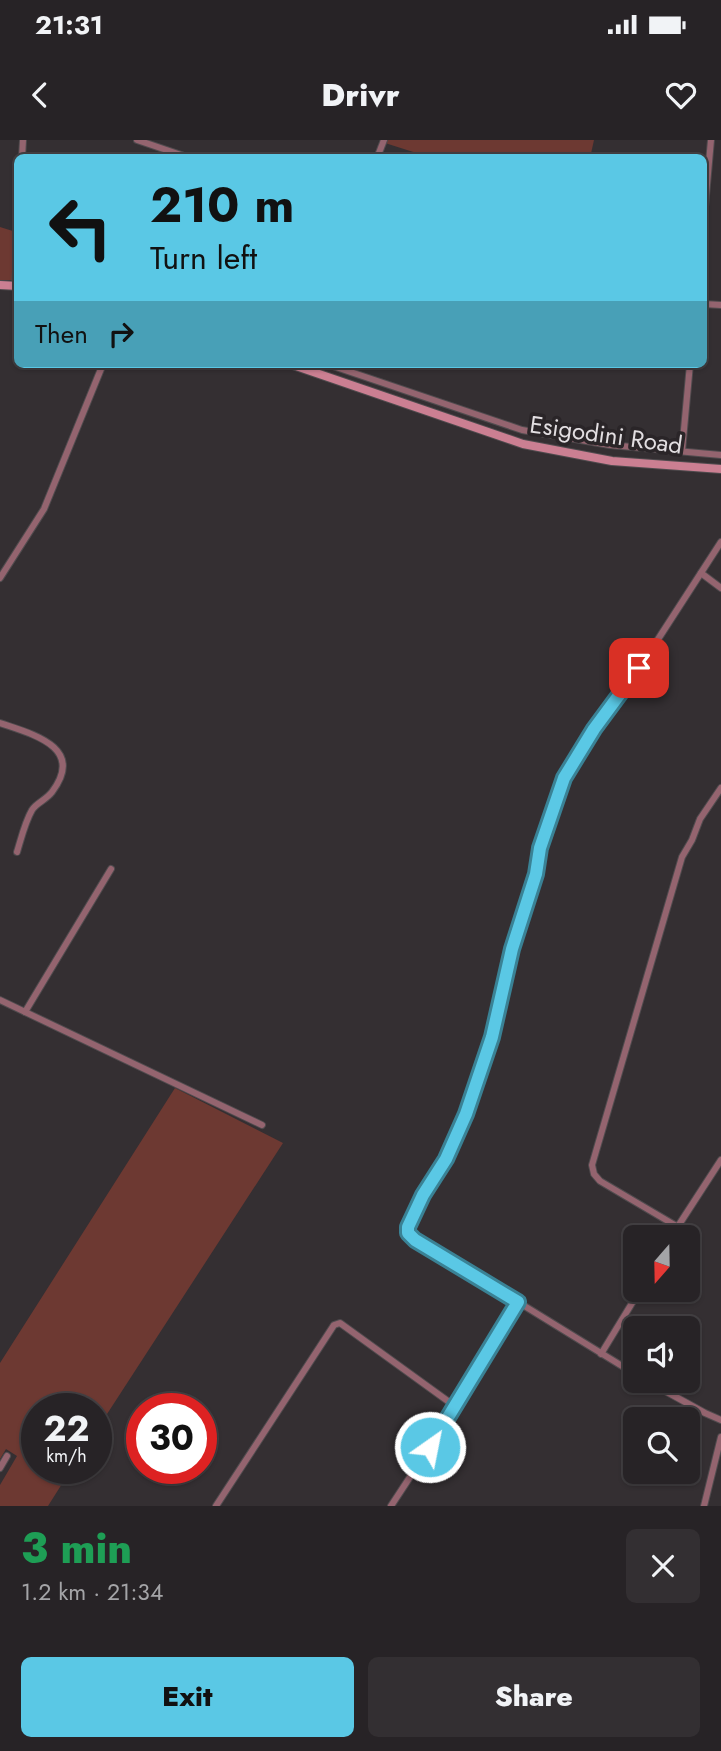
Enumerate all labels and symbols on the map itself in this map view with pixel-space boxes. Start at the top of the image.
street label: Esigodini Road [528,406,685,463]
pin [609,638,669,698]
north arrow [623,1225,700,1302]
speed limit sign: 30 [126,1393,217,1484]
position arrow [393,1410,467,1484]

